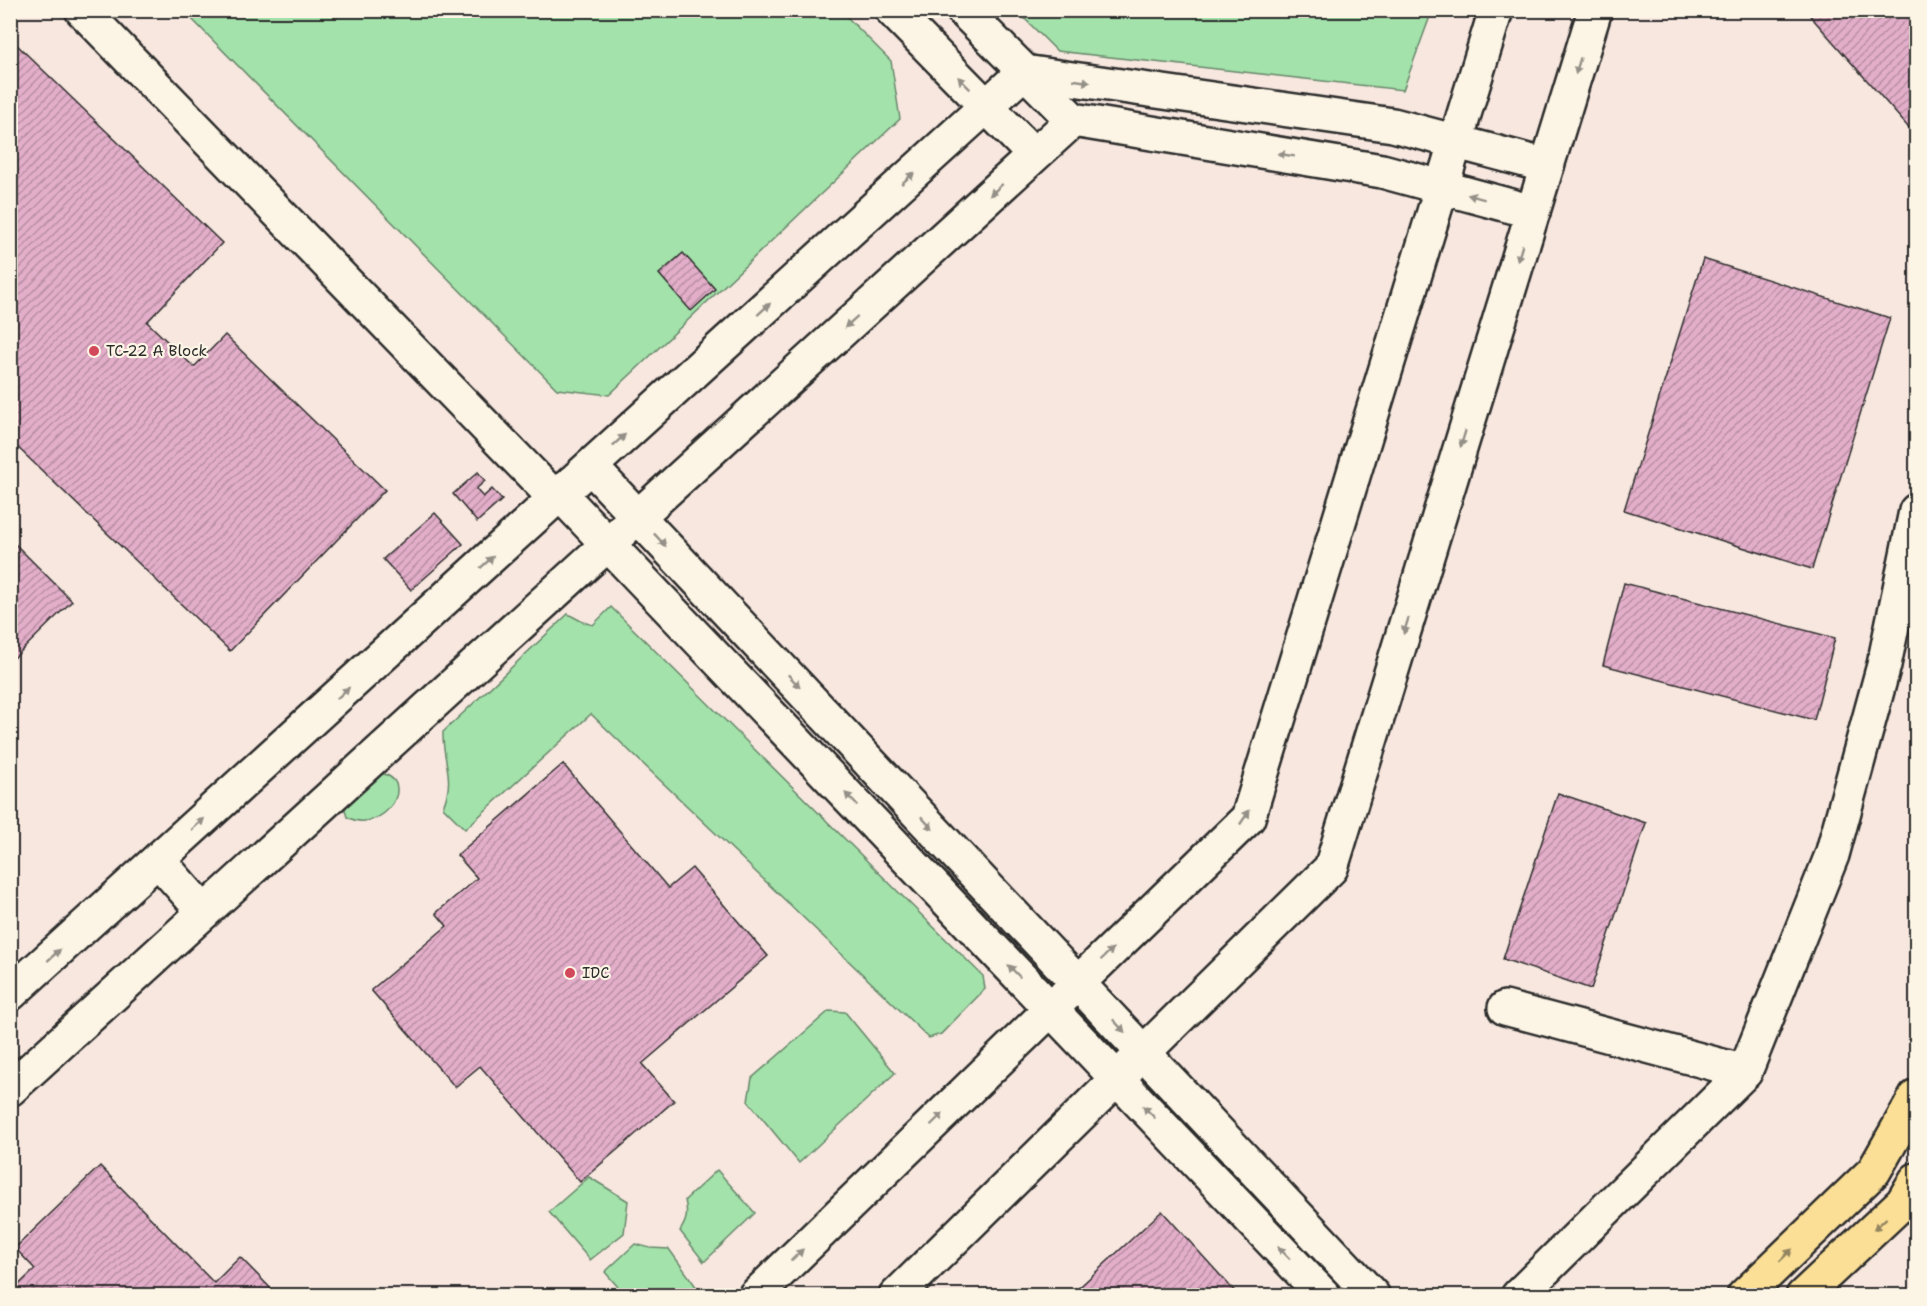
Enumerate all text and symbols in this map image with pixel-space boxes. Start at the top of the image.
one-way arrow [1573,57,1582,75]
one-way arrow [957,76,971,91]
one-way arrow [1073,76,1092,85]
one-way arrow [1277,151,1296,160]
one-way arrow [900,172,915,185]
one-way arrow [988,183,1003,197]
one-way arrow [1467,192,1485,201]
one-way arrow [1515,244,1525,262]
one-way arrow [756,302,771,316]
one-way arrow [844,315,859,329]
place label: TC-22 A Block [106,341,207,361]
marker: TC-22 A Block [87,344,101,358]
one-way arrow [1458,430,1467,448]
one-way arrow [612,433,627,447]
one-way arrow [652,532,666,546]
one-way arrow [479,556,494,569]
one-way arrow [1401,617,1410,635]
one-way arrow [786,674,800,688]
one-way arrow [335,686,350,700]
one-way arrow [844,792,858,807]
one-way arrow [1239,810,1251,826]
one-way arrow [920,816,934,830]
one-way arrow [190,818,205,831]
one-way arrow [1100,948,1114,962]
one-way arrow [46,949,61,962]
place label: IDC [582,963,609,983]
one-way arrow [1008,964,1022,978]
marker: IDC [563,966,577,980]
one-way arrow [1112,1019,1126,1034]
one-way arrow [1142,1104,1156,1119]
one-way arrow [929,1112,944,1126]
one-way arrow [1873,1217,1887,1231]
one-way arrow [1277,1247,1291,1261]
one-way arrow [789,1248,803,1262]
one-way arrow [1778,1249,1793,1262]

